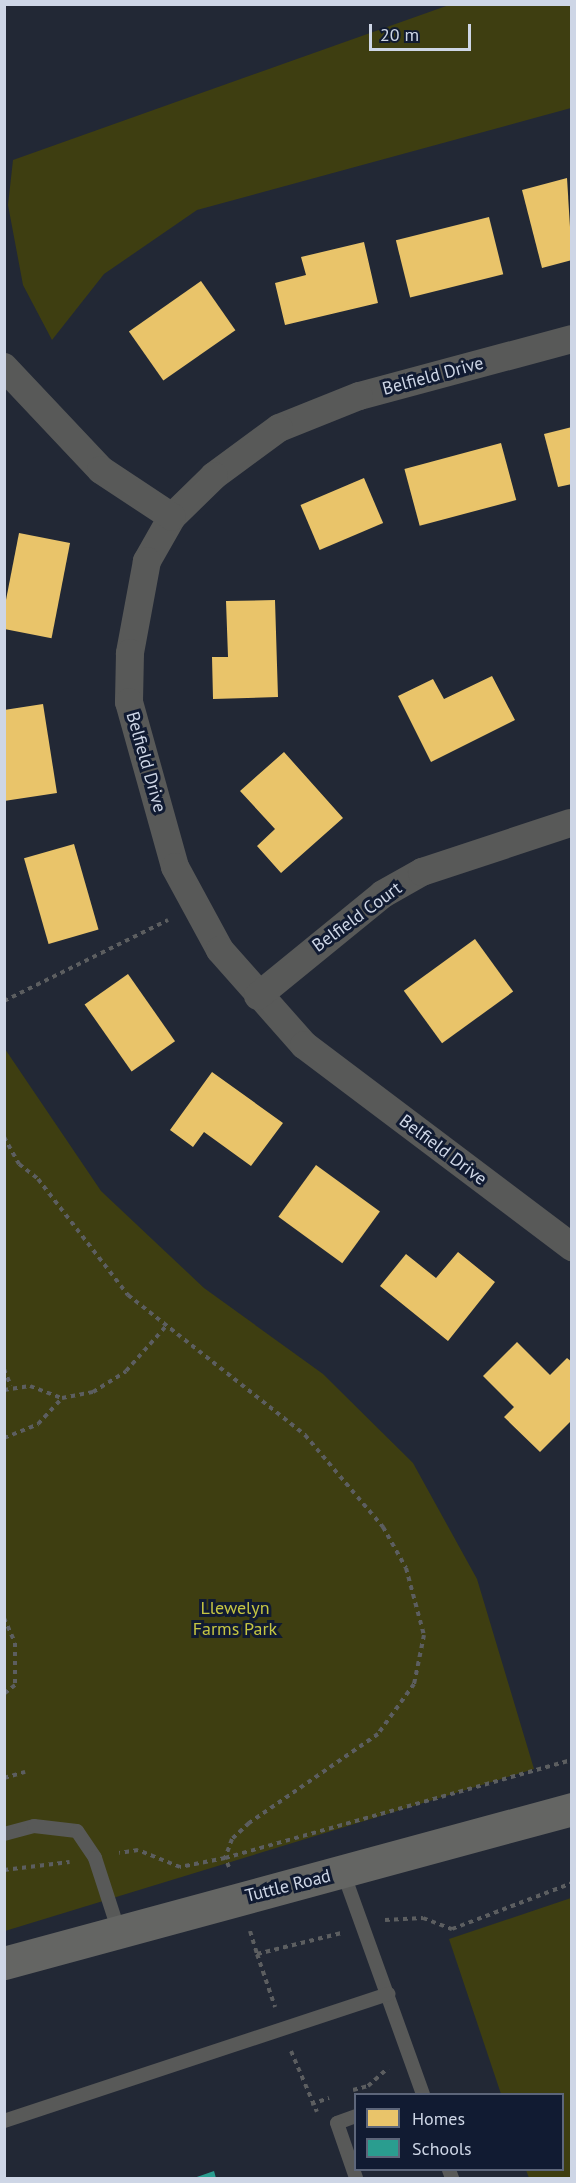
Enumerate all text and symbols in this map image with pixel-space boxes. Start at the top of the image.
scale bar [372,12,474,50]
text: 20 m [380,23,419,46]
street label: Belfield Drive [380,352,486,400]
street label: Belfield Drive [121,709,171,815]
street label: Belfield Court [308,877,406,957]
street label: Belfield Drive [395,1110,491,1190]
park label: Llewelyn Farms Park [193,1598,277,1640]
street label: Tuttle Road [243,1865,333,1907]
legend [354,2093,564,2171]
text: Homes [412,2107,465,2130]
text: Schools [412,2137,472,2160]

